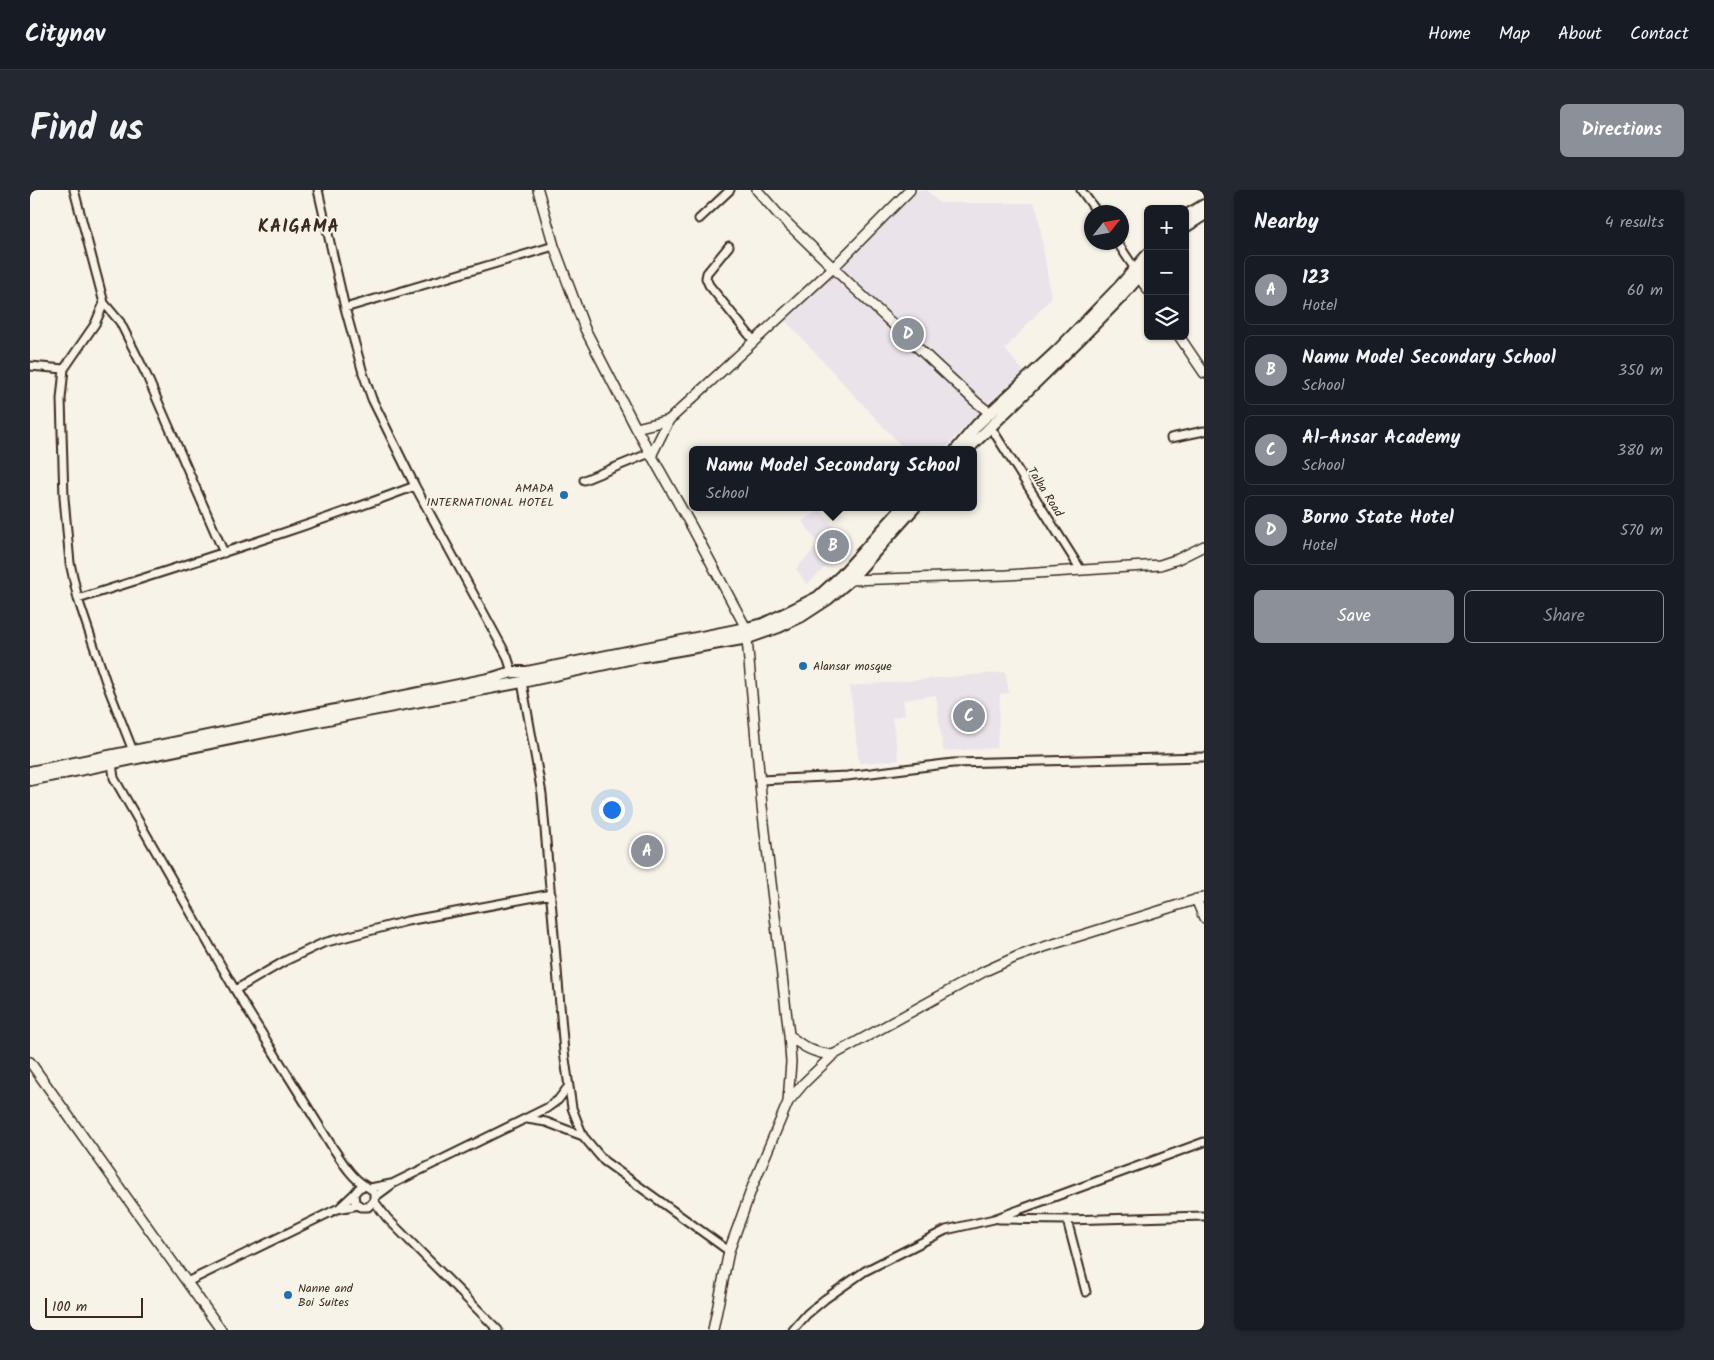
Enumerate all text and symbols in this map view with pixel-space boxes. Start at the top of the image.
text: Citynav [25,15,105,54]
text: Home [1428,20,1471,49]
text: Map [1499,20,1530,49]
text: About [1558,20,1602,49]
text: Contact [1630,20,1689,49]
text: Find us [30,102,143,158]
button: Directions [1560,104,1684,157]
north arrow [1084,205,1129,250]
map controls [1144,205,1189,340]
button: + [1144,205,1189,250]
text: Nearby [1254,206,1319,239]
text: 4 results [1605,210,1664,235]
district label: KAIGAMA [258,213,340,242]
button: − [1144,250,1189,295]
text: 123 [1302,263,1329,293]
text: A [1266,278,1276,303]
text: 60 m [1627,278,1663,303]
text: Hotel [1302,293,1337,318]
button: layers [1144,295,1189,340]
pin: D [892,315,924,353]
text: Namu Model Secondary School [1302,343,1556,373]
text: B [1266,358,1276,383]
text: 350 m [1618,358,1663,383]
text: School [1302,373,1345,398]
text: Al-Ansar Academy [1302,423,1460,453]
text: C [1266,438,1276,463]
text: 380 m [1617,438,1663,463]
popup [689,446,977,511]
text: Namu Model Secondary School [706,451,960,481]
text: School [1302,453,1345,478]
street label: Talba Road [1022,463,1068,522]
place label: AMADA INTERNATIONAL HOTEL [427,479,554,512]
text: School [706,481,749,506]
marker: AMADA INTERNATIONAL HOTEL [558,489,570,501]
text: Borno State Hotel [1302,503,1454,533]
text: D [1266,518,1276,543]
text: 570 m [1620,518,1663,543]
pin: B [817,527,849,565]
text: Hotel [1302,533,1337,558]
button: Save [1254,590,1454,643]
button: Share [1464,590,1664,643]
place label: Alansar mosque [813,657,892,676]
marker: Alansar mosque [797,660,809,672]
pin: C [953,697,985,735]
your location [599,797,625,823]
pin: A [631,832,663,870]
place label: Nanne and Boi Suites [298,1279,354,1312]
marker: Nanne and Boi Suites [282,1289,294,1301]
scale bar [45,1295,142,1318]
text: 100 m [52,1296,87,1318]

